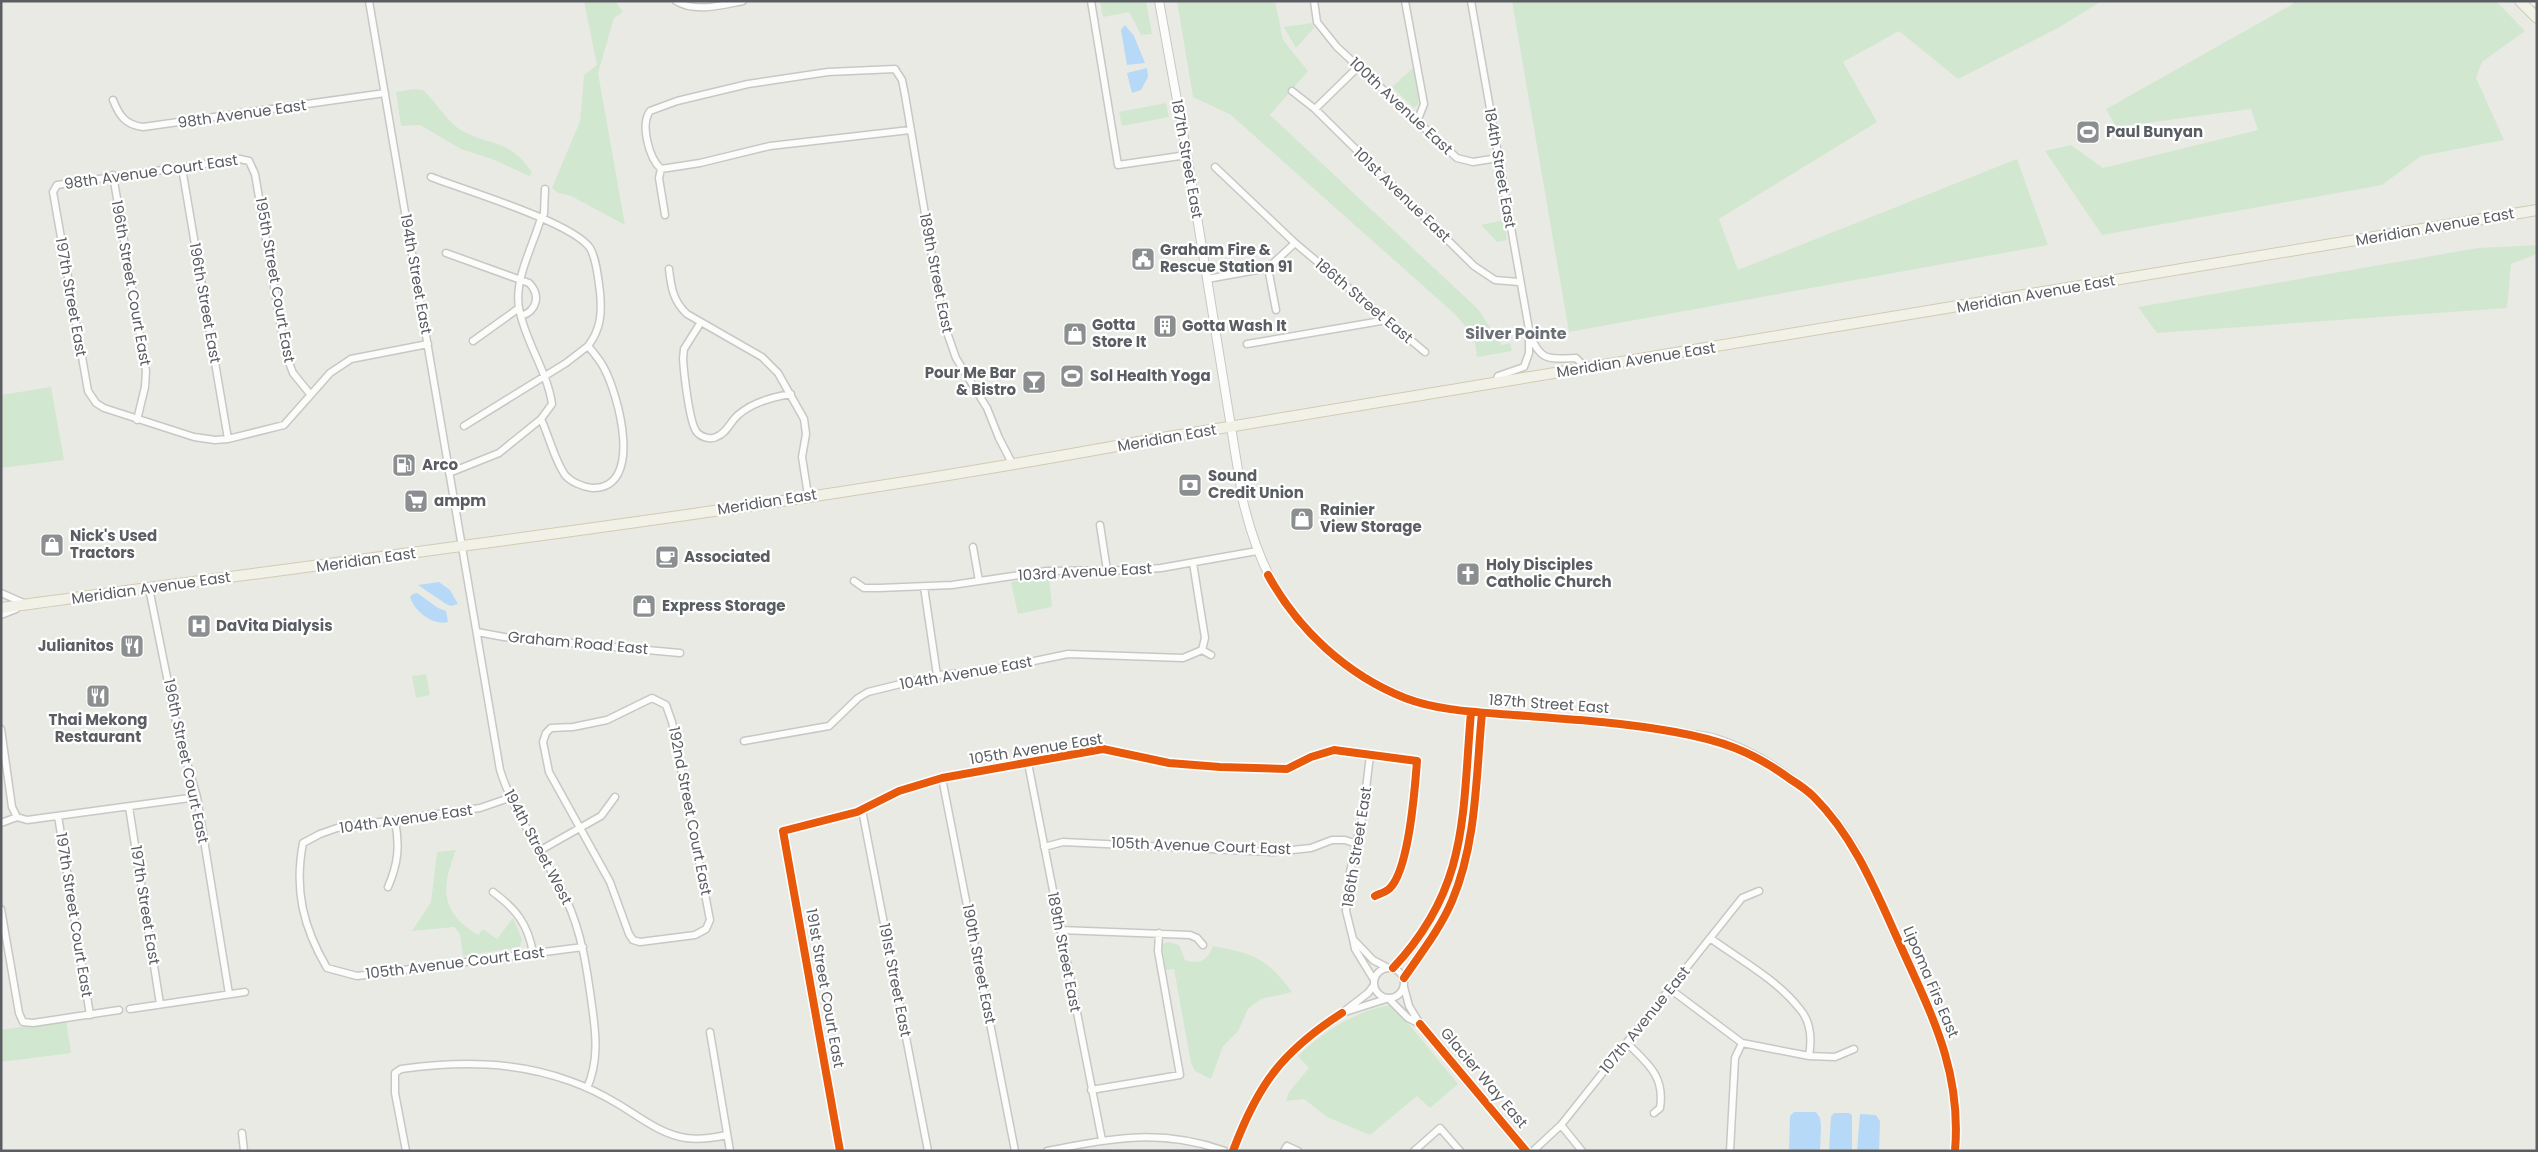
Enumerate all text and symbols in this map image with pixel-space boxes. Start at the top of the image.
street label: 100th Avenue East [1345,52,1458,159]
street label: 98th Avenue East [176,94,307,133]
street label: 187th Street East [1167,98,1208,220]
street label: 184th Street East [1480,106,1521,230]
sports icon: Paul Bunyan [2075,119,2101,145]
place label: Paul Bunyan [2106,121,2203,142]
street label: 101st Avenue East [1349,143,1456,247]
street label: 98th Avenue Court East [63,149,239,194]
street label: 195th Street Court East [251,196,300,364]
street label: 196th Street Court East [107,198,156,367]
street label: Meridian Avenue East [2354,202,2516,251]
street label: 189th Street East [915,211,958,335]
street label: 194th Street East [396,212,437,336]
street label: 197th Street East [51,236,92,358]
place label: Graham Fire & Rescue Station 91 [1160,239,1293,277]
street label: 196th Street East [185,241,226,365]
public building icon: Graham Fire & Rescue Station 91 [1130,246,1156,272]
street label: 186th Street East [1311,253,1418,348]
street label: Meridian Avenue East [1955,269,2117,318]
building icon: Gotta Wash It [1152,313,1178,339]
place label: Gotta Store It [1092,314,1146,352]
place label: Gotta Wash It [1182,315,1287,336]
shop icon: Gotta Store It [1062,321,1088,347]
district label: Silver Pointe [1465,322,1567,345]
street label: Meridian Avenue East [1555,337,1717,382]
place label: Pour Me Bar & Bistro [925,362,1017,400]
sports icon: Sol Health Yoga [1059,363,1085,389]
place label: Sol Health Yoga [1090,365,1211,386]
bar icon: Pour Me Bar & Bistro [1021,369,1047,395]
street label: Meridian East [1116,418,1218,457]
fuel station icon: Arco [391,452,417,478]
place label: Arco [422,454,459,475]
place label: Sound Credit Union [1208,465,1304,503]
bank icon: Sound Credit Union [1177,472,1203,498]
street label: Meridian East [716,483,818,520]
supermarket icon: ampm [403,488,429,514]
place label: ampm [434,490,486,511]
place label: Rainier View Storage [1320,499,1422,537]
shop icon: Rainier View Storage [1289,506,1315,532]
place label: Nick's Used Tractors [70,525,157,563]
shop icon: Nick's Used Tractors [39,532,65,558]
street label: Meridian East [315,542,417,577]
cafe icon: Associated [654,544,680,570]
place label: Associated [684,546,771,567]
place label: Holy Disciples Catholic Church [1486,554,1612,592]
street label: 103rd Avenue East [1017,558,1153,585]
church icon: Holy Disciples Catholic Church [1455,561,1481,587]
street label: Meridian Avenue East [70,566,232,609]
shop icon: Express Storage [631,593,657,619]
place label: Express Storage [662,595,786,616]
hospital icon: DaVita Dialysis [186,613,212,639]
place label: DaVita Dialysis [216,615,333,636]
street label: Graham Road East [507,626,649,659]
restaurant icon: Julianitos [119,633,145,659]
place label: Julianitos [38,635,114,656]
street label: 104th Avenue East [898,651,1034,694]
street label: 196th Street Court East [159,677,214,845]
restaurant icon: Thai Mekong Restaurant [85,683,111,709]
street label: 187th Street East [1488,689,1610,718]
place label: Thai Mekong Restaurant [49,709,147,747]
street label: 192nd Street Court East [664,725,717,897]
street label: 105th Avenue East [968,728,1104,769]
street label: 194th Street West [499,785,578,908]
street label: 186th Street East [1337,785,1376,909]
street label: 104th Avenue East [338,799,474,838]
street label: 197th Street Court East [51,831,98,999]
street label: 105th Avenue Court East [1111,832,1291,859]
street label: 197th Street East [126,844,165,966]
street label: 189th Street East [1043,890,1086,1014]
street label: 190th Street East [958,902,1001,1026]
street label: 191st Street Court East [801,907,850,1069]
street label: 191st Street East [874,921,917,1039]
street label: Lipoma Firs East [1898,923,1964,1041]
street label: 105th Avenue Court East [364,941,546,984]
street label: 107th Avenue East [1595,961,1695,1078]
street label: Glacier Way East [1436,1023,1533,1133]

